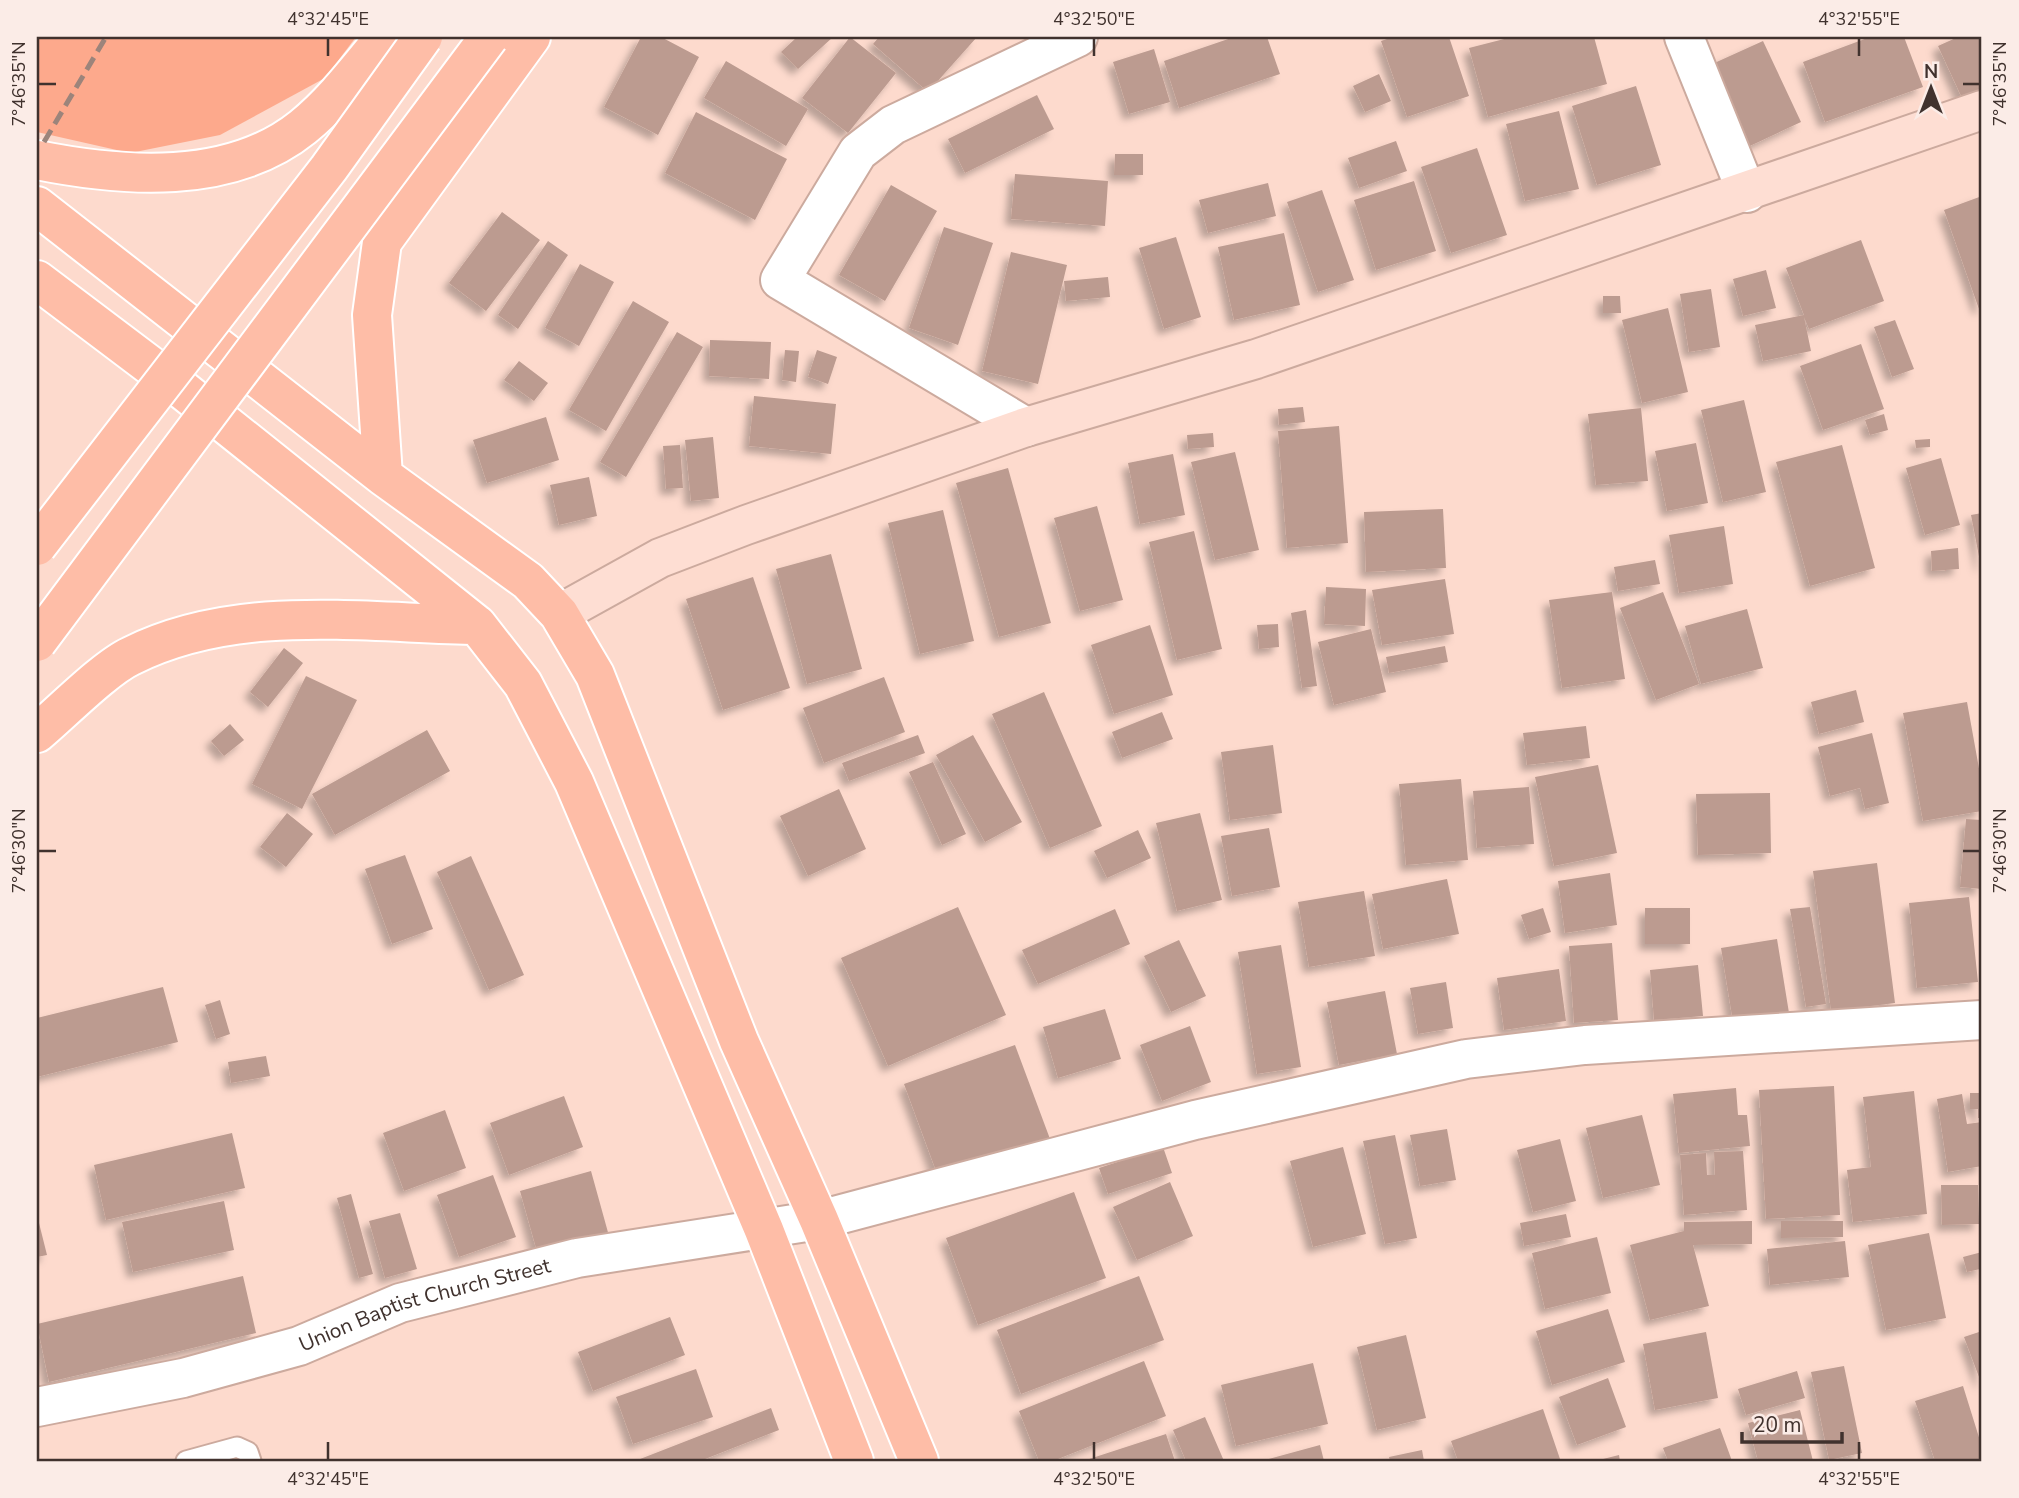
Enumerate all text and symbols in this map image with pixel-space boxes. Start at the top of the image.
text: 4°32'45"E [287,7,369,31]
text: 4°32'50"E [1053,7,1135,31]
text: 4°32'55"E [1818,7,1900,31]
text: 7°46'35"N [7,41,31,127]
text: 7°46'35"N [1988,41,2012,127]
north arrow [1896,52,1966,122]
text: N [1924,59,1938,85]
text: 7°46'30"N [7,808,31,894]
text: 7°46'30"N [1988,808,2012,894]
street label: Union Baptist Church Street [295,1251,554,1358]
scale bar [1742,1400,1842,1444]
text: 20 m [1753,1411,1802,1439]
text: 4°32'45"E [287,1467,369,1491]
text: 4°32'50"E [1053,1467,1135,1491]
text: 4°32'55"E [1818,1467,1900,1491]

